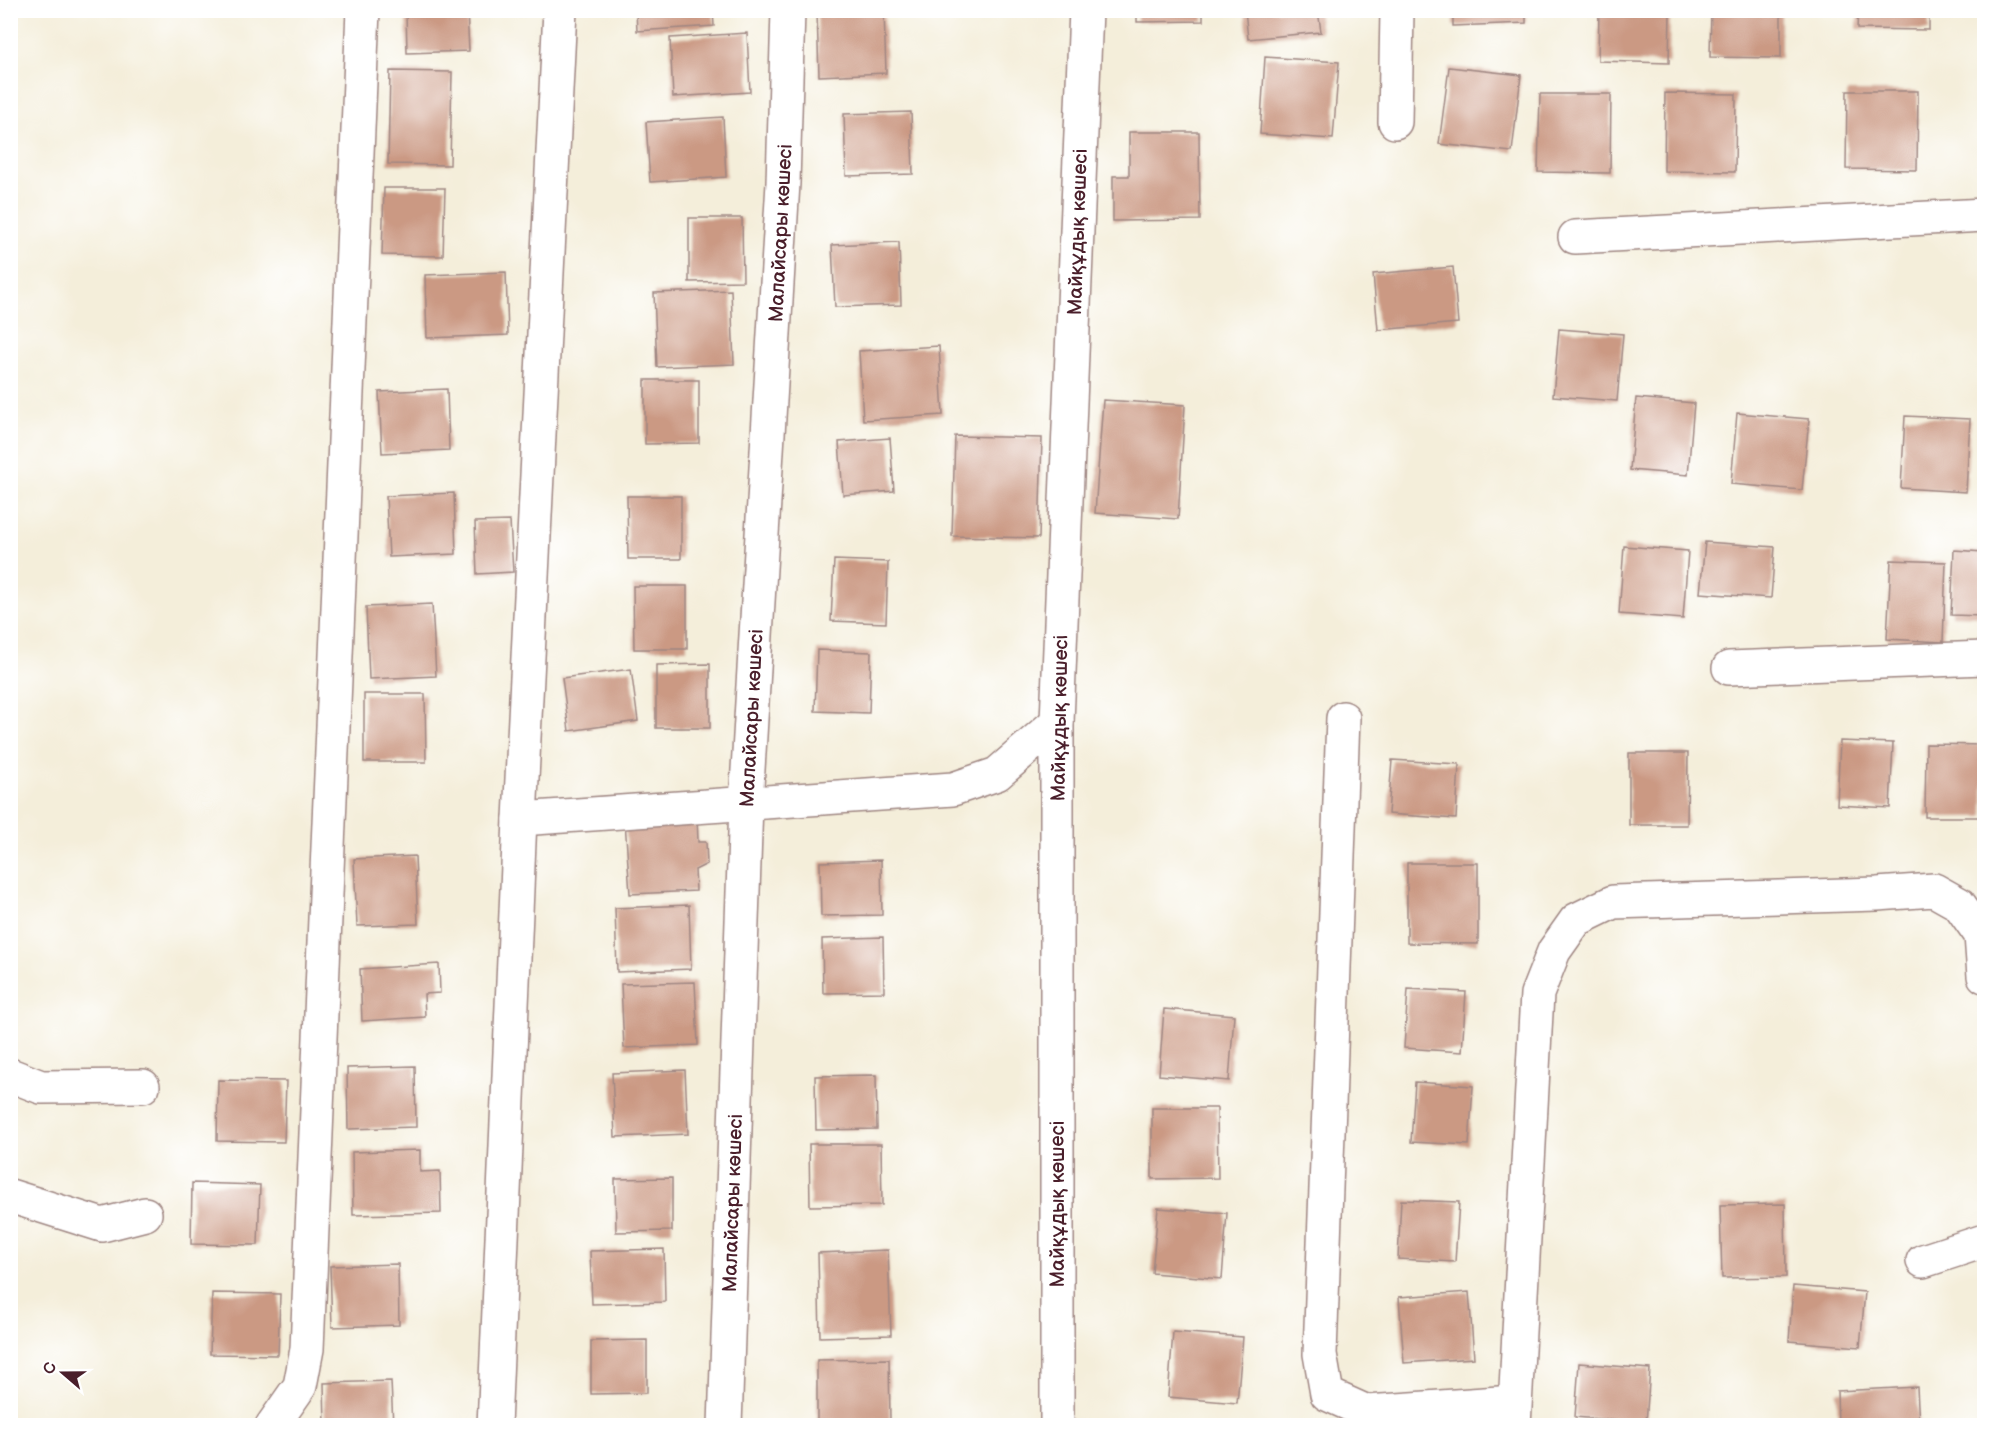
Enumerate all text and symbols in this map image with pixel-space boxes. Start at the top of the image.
street label: Малайсары көшесі [764,143,798,323]
street label: Майқұдық көшесі [1063,148,1093,316]
street label: Малайсары көшесі [735,628,769,808]
street label: Майқұдық көшесі [1047,634,1073,802]
street label: Малайсары көшесі [718,1113,748,1293]
street label: Майқұдық көшесі [1046,1121,1070,1287]
north arrow [33,1343,93,1403]
text: С [39,1360,61,1377]

